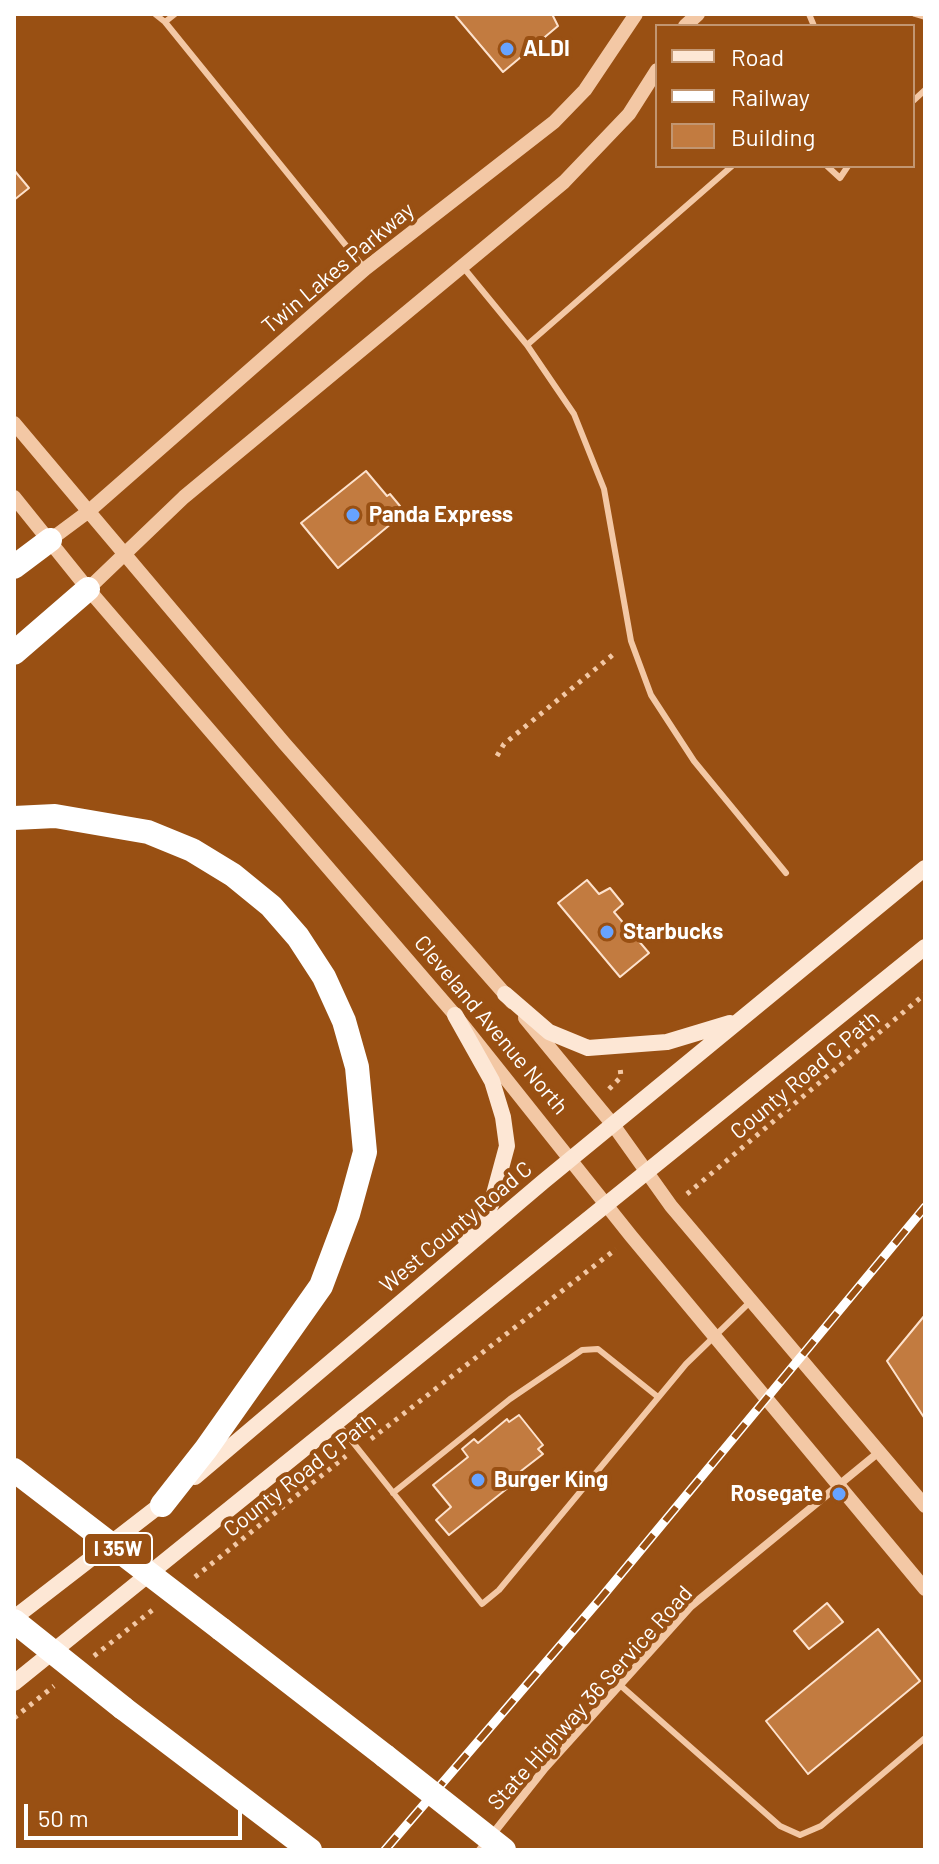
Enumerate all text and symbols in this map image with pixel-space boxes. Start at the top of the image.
legend [655,24,915,168]
place label: ALDI [523,36,570,62]
marker: ALDI [498,40,516,58]
text: Road [731,42,784,71]
text: Railway [731,82,810,111]
text: Building [731,122,815,151]
street label: Twin Lakes Parkway [257,197,419,339]
place label: Panda Express [369,502,513,528]
marker: Panda Express [344,506,362,524]
place label: Starbucks [623,919,723,945]
marker: Starbucks [598,923,616,941]
street label: Cleveland Avenue North [408,930,574,1120]
street label: County Road C Path [725,1005,885,1145]
street label: West County Road C [374,1156,538,1298]
street label: County Road C Path [218,1407,382,1543]
place label: Burger King [494,1467,608,1493]
marker: Burger King [469,1471,487,1489]
place label: Rosegate [731,1481,823,1507]
marker: Rosegate [830,1485,848,1503]
road number: I 35W [84,1533,152,1565]
street label: State Highway 36 Service Road [482,1580,698,1816]
scale bar [28,1788,246,1838]
text: 50 m [38,1803,89,1832]

